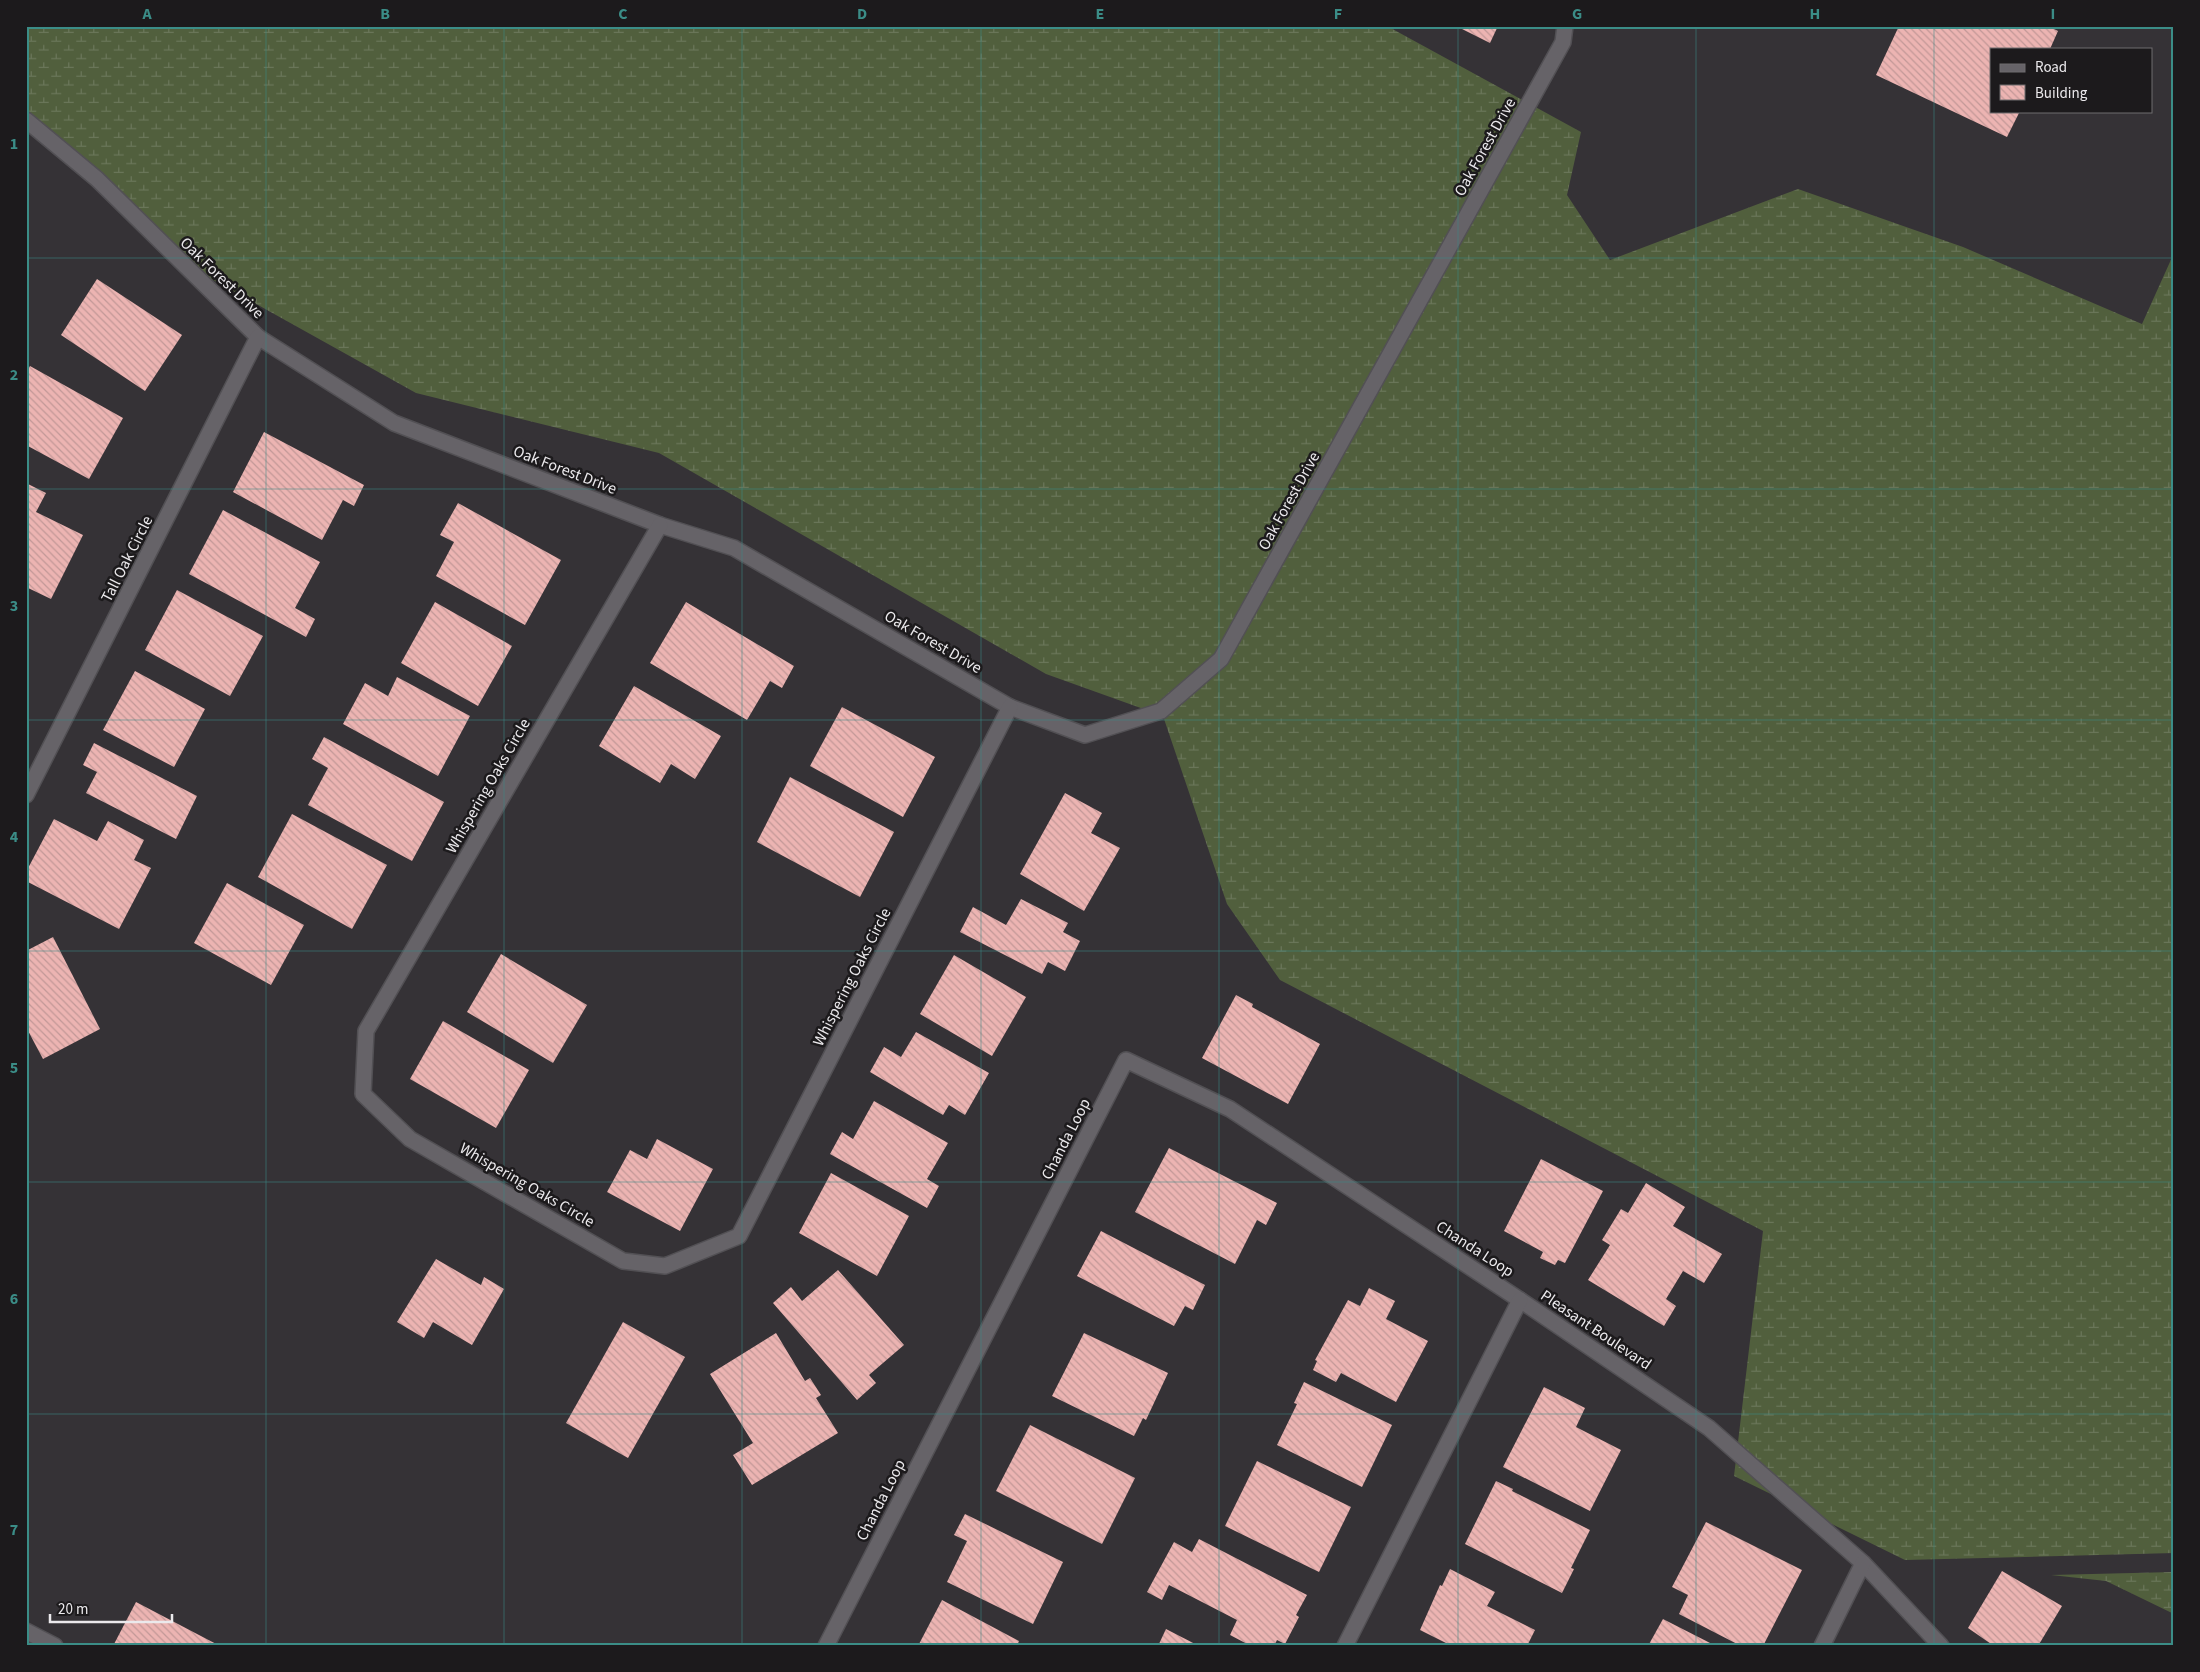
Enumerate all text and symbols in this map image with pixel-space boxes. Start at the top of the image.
text: A [141,3,152,25]
text: B [380,3,390,25]
text: C [618,3,628,25]
text: D [857,3,867,25]
text: E [1096,3,1104,25]
text: F [1334,3,1342,25]
text: G [1572,3,1582,25]
text: H [1810,3,1820,25]
text: I [2051,3,2055,25]
legend [1990,48,2152,112]
text: Road [2035,57,2067,78]
text: Building [2035,83,2088,104]
street label: Oak Forest Drive [1449,94,1521,200]
text: 1 [10,133,18,155]
street label: Oak Forest Drive [175,232,269,324]
text: 2 [10,364,18,386]
street label: Oak Forest Drive [510,440,620,500]
street label: Oak Forest Drive [1253,448,1325,554]
street label: Tall Oak Circle [96,512,158,606]
text: 3 [10,595,18,617]
street label: Oak Forest Drive [880,605,986,679]
street label: Whispering Oaks Circle [440,714,536,858]
text: 4 [10,826,19,848]
street label: Whispering Oaks Circle [808,904,896,1050]
text: 5 [10,1057,18,1079]
street label: Chanda Loop [1036,1094,1096,1183]
street label: Whispering Oaks Circle [455,1137,599,1233]
street label: Chanda Loop [1432,1216,1518,1282]
street label: Pleasant Boulevard [1536,1285,1656,1375]
text: 6 [10,1288,18,1310]
street label: Chanda Loop [851,1455,911,1544]
text: 7 [10,1519,18,1541]
scale bar [50,1592,172,1624]
text: 20 m [58,1599,88,1620]

